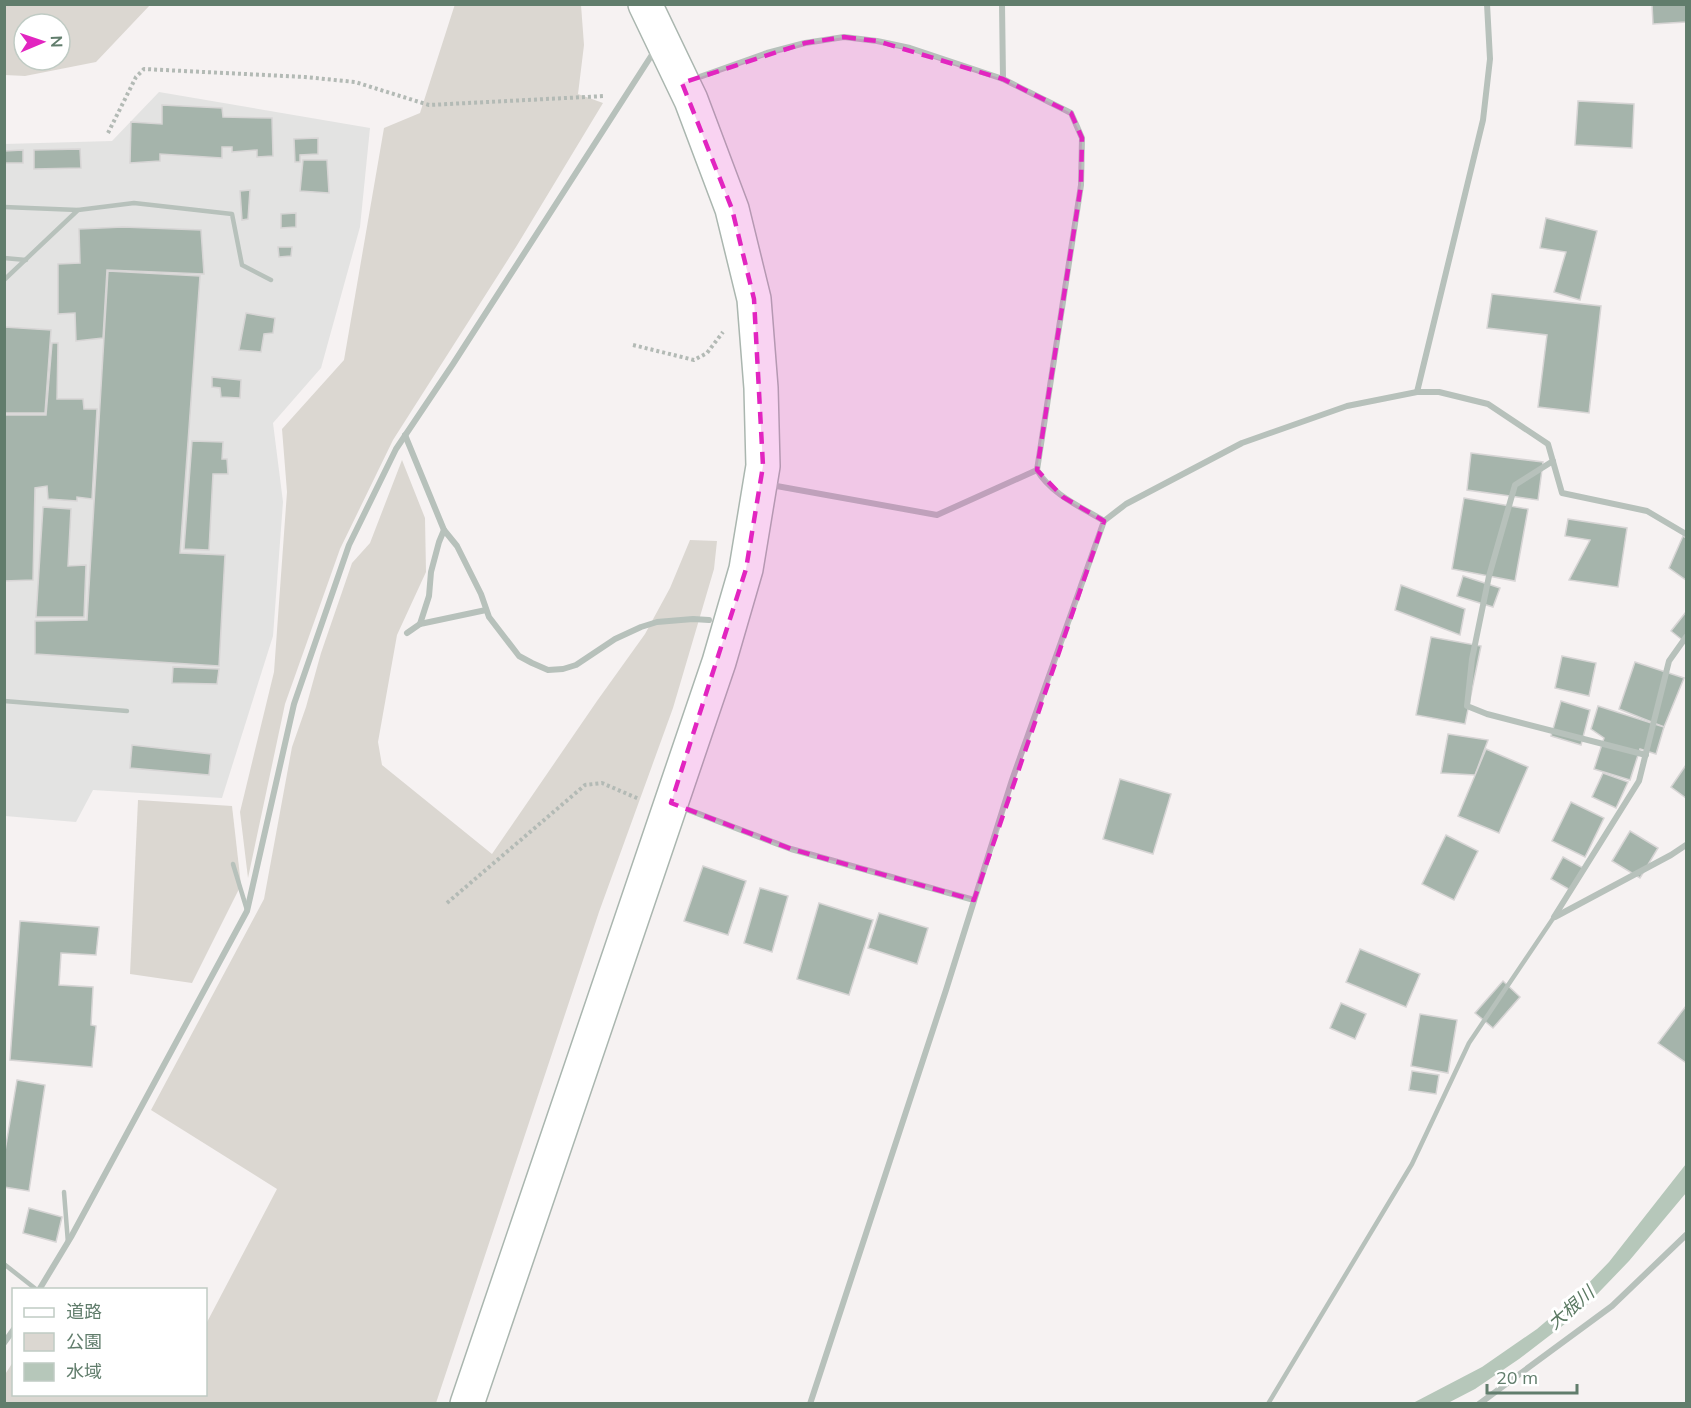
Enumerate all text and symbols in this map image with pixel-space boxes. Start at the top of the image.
north arrow [12,12,72,72]
text: N [47,35,67,48]
water label: 大根川 [1543,1280,1600,1334]
legend [12,1288,207,1396]
text: 道路 [66,1300,102,1323]
text: 公園 [66,1330,102,1353]
scale bar [1487,1357,1577,1395]
text: 水域 [66,1360,102,1383]
text: 20 m [1496,1366,1538,1389]

